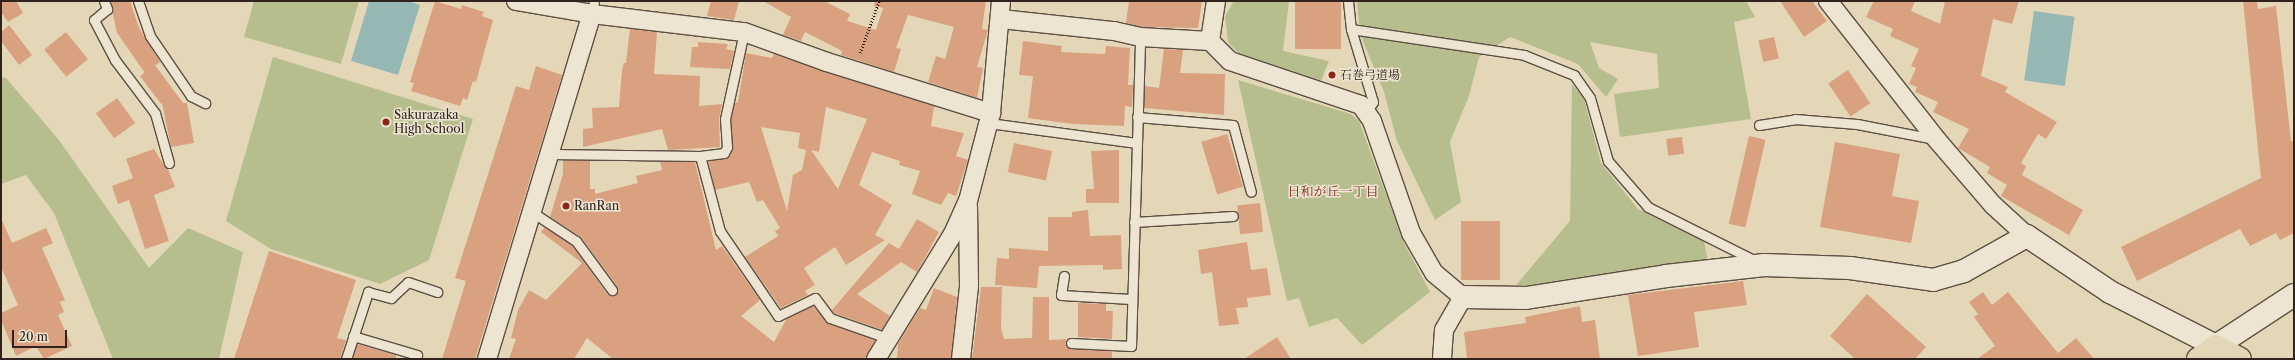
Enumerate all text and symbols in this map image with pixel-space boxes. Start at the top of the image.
place label: 石巻弓道場 [1340,68,1400,82]
marker: 石巻弓道場 [1327,70,1337,80]
place label: Sakurazaka High School [394,108,464,136]
marker: Sakurazaka High School [381,117,391,127]
district label: 日和が丘一丁目 [1288,183,1378,199]
place label: RanRan [574,199,619,213]
marker: RanRan [561,201,571,211]
scale bar [14,322,69,348]
text: 20 m [19,329,48,344]

